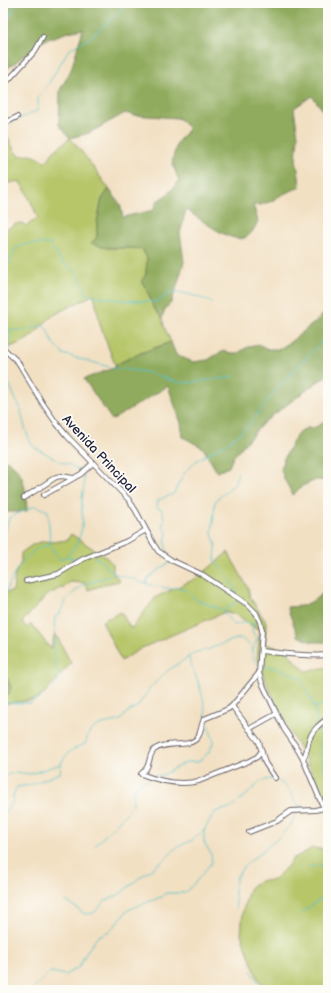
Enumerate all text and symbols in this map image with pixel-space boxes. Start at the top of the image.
street label: Avenida Principal [59,412,139,496]

